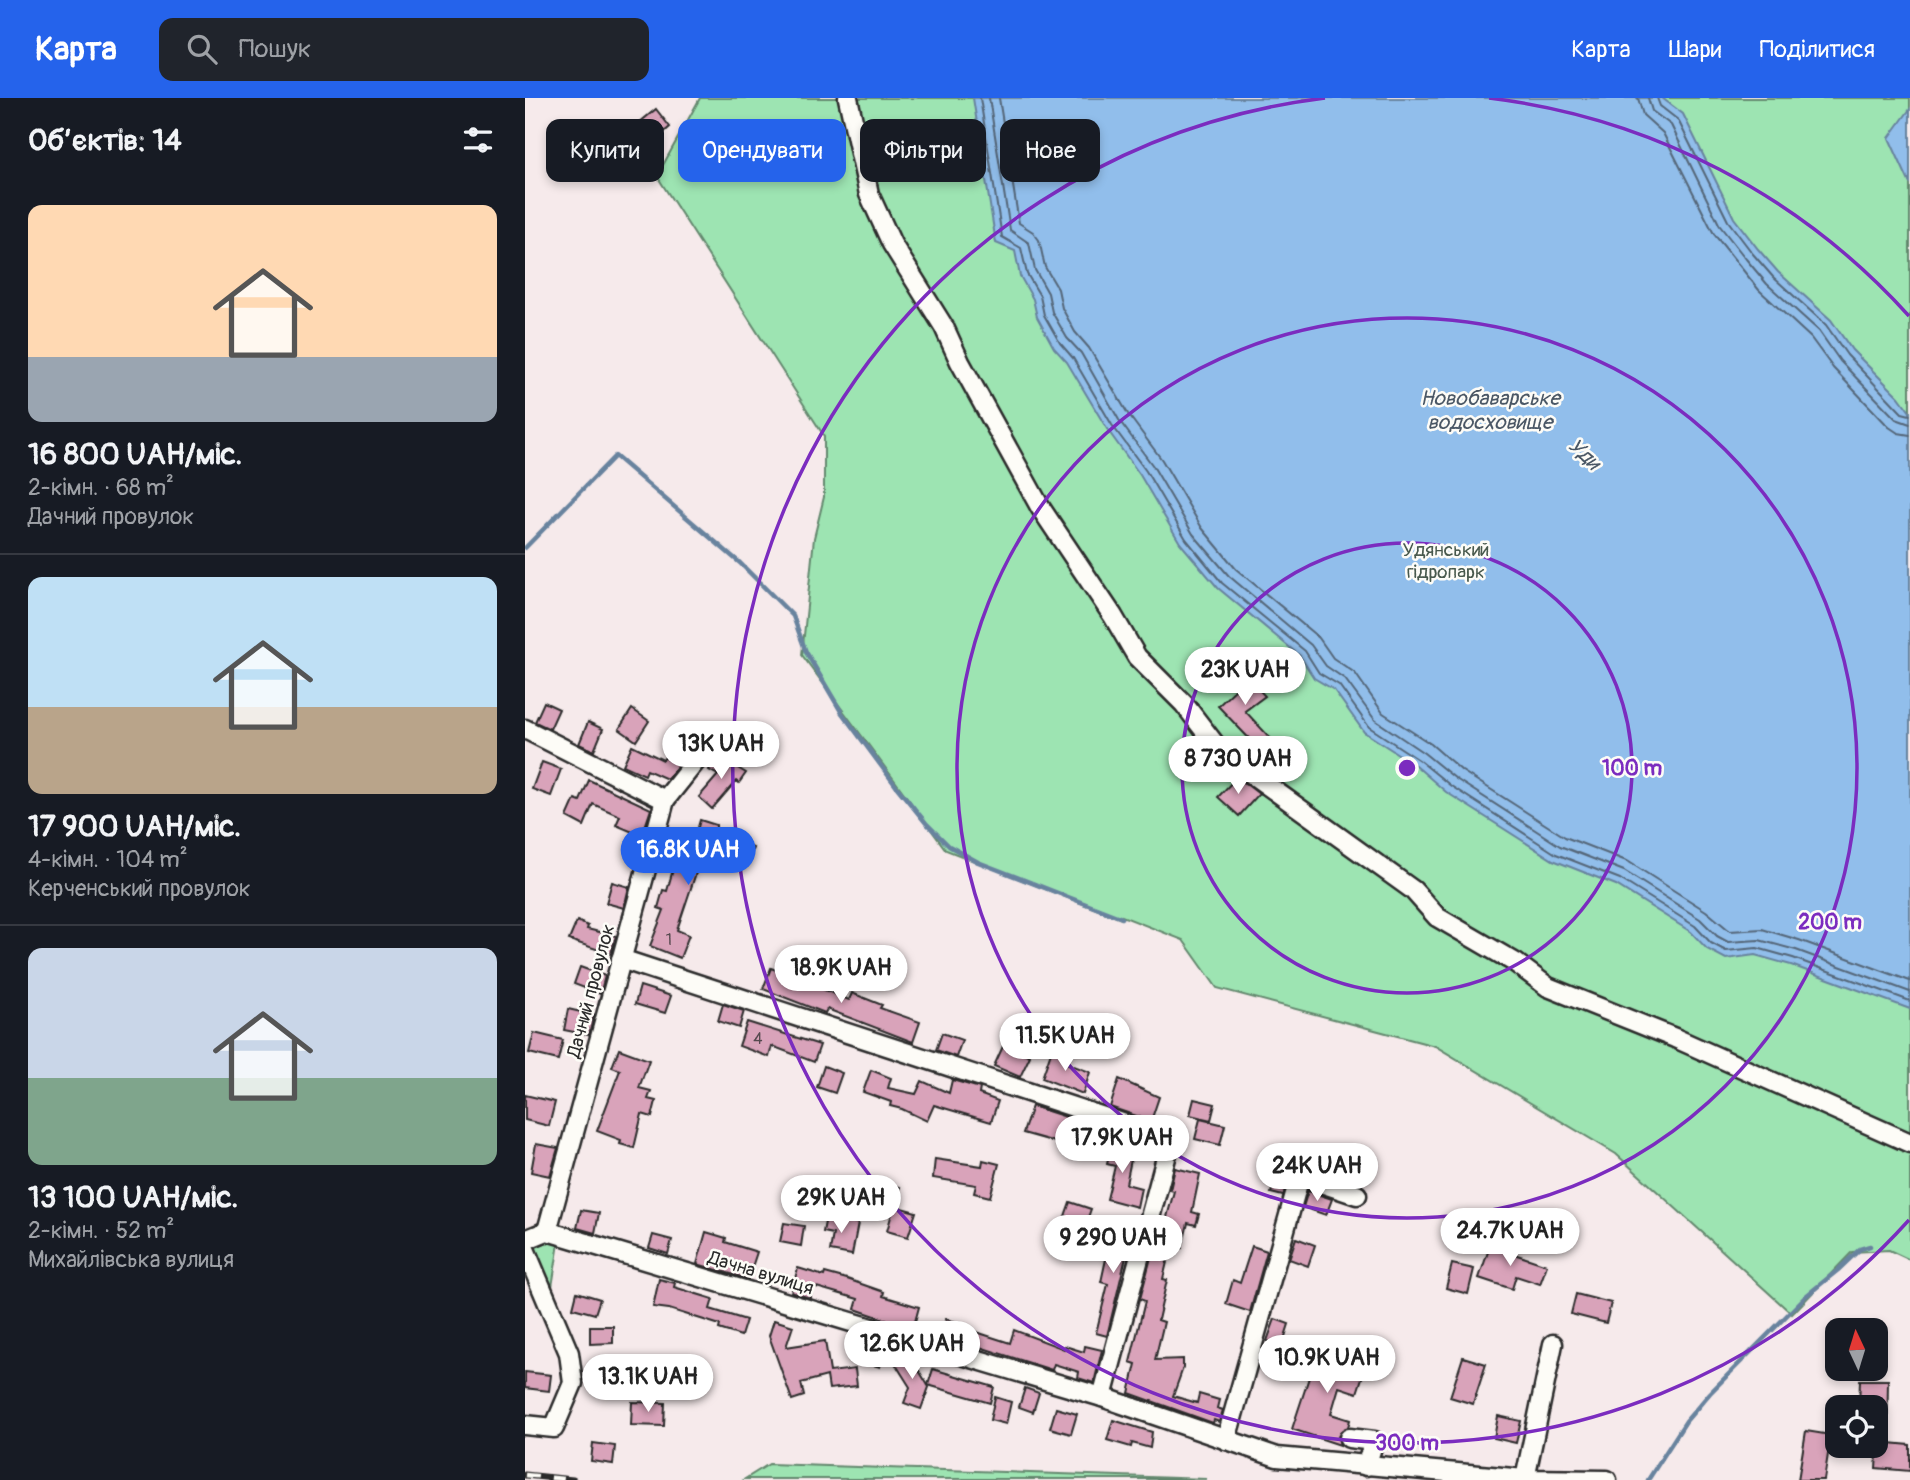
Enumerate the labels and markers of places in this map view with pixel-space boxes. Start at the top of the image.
pin: 23K UAH [1180,648,1310,707]
pin: 13K UAH [656,722,786,781]
pin: 8 730 UAH [1158,736,1318,796]
centre of rings [1395,756,1419,780]
pin: 16.8K UAH [608,828,768,887]
pin: 18.9K UAH [761,946,921,1005]
pin: 11.5K UAH [985,1014,1145,1073]
pin: 17.9K UAH [1042,1116,1202,1175]
pin: 24K UAH [1252,1144,1382,1203]
pin: 29K UAH [776,1176,906,1235]
pin: 24.7K UAH [1430,1208,1590,1268]
pin: 9 290 UAH [1033,1216,1193,1275]
pin: 12.6K UAH [832,1322,992,1381]
pin: 10.9K UAH [1247,1336,1407,1395]
pin: 13.1K UAH [568,1354,728,1414]

